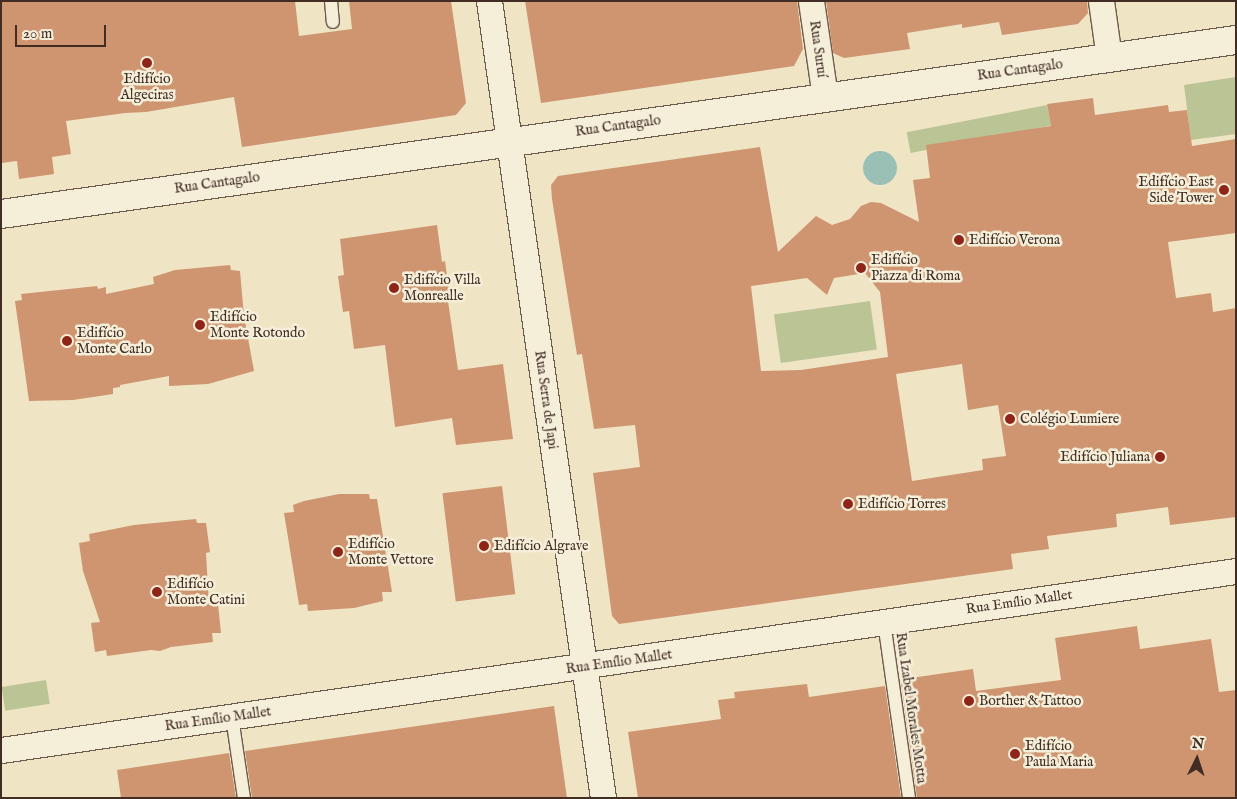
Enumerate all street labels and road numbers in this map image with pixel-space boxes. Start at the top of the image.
street label: Rua Suruí [806,19,830,79]
street label: Rua Cantagalo [976,56,1064,84]
street label: Rua Cantagalo [574,112,662,140]
street label: Rua Cantagalo [173,169,261,197]
street label: Rua Serra de Japi [531,350,561,450]
street label: Rua Emílio Mallet [965,586,1073,618]
street label: Rua Izabel Morales Motta [892,631,930,785]
street label: Rua Emílio Mallet [565,646,673,678]
street label: Rua Emílio Mallet [164,703,272,735]

